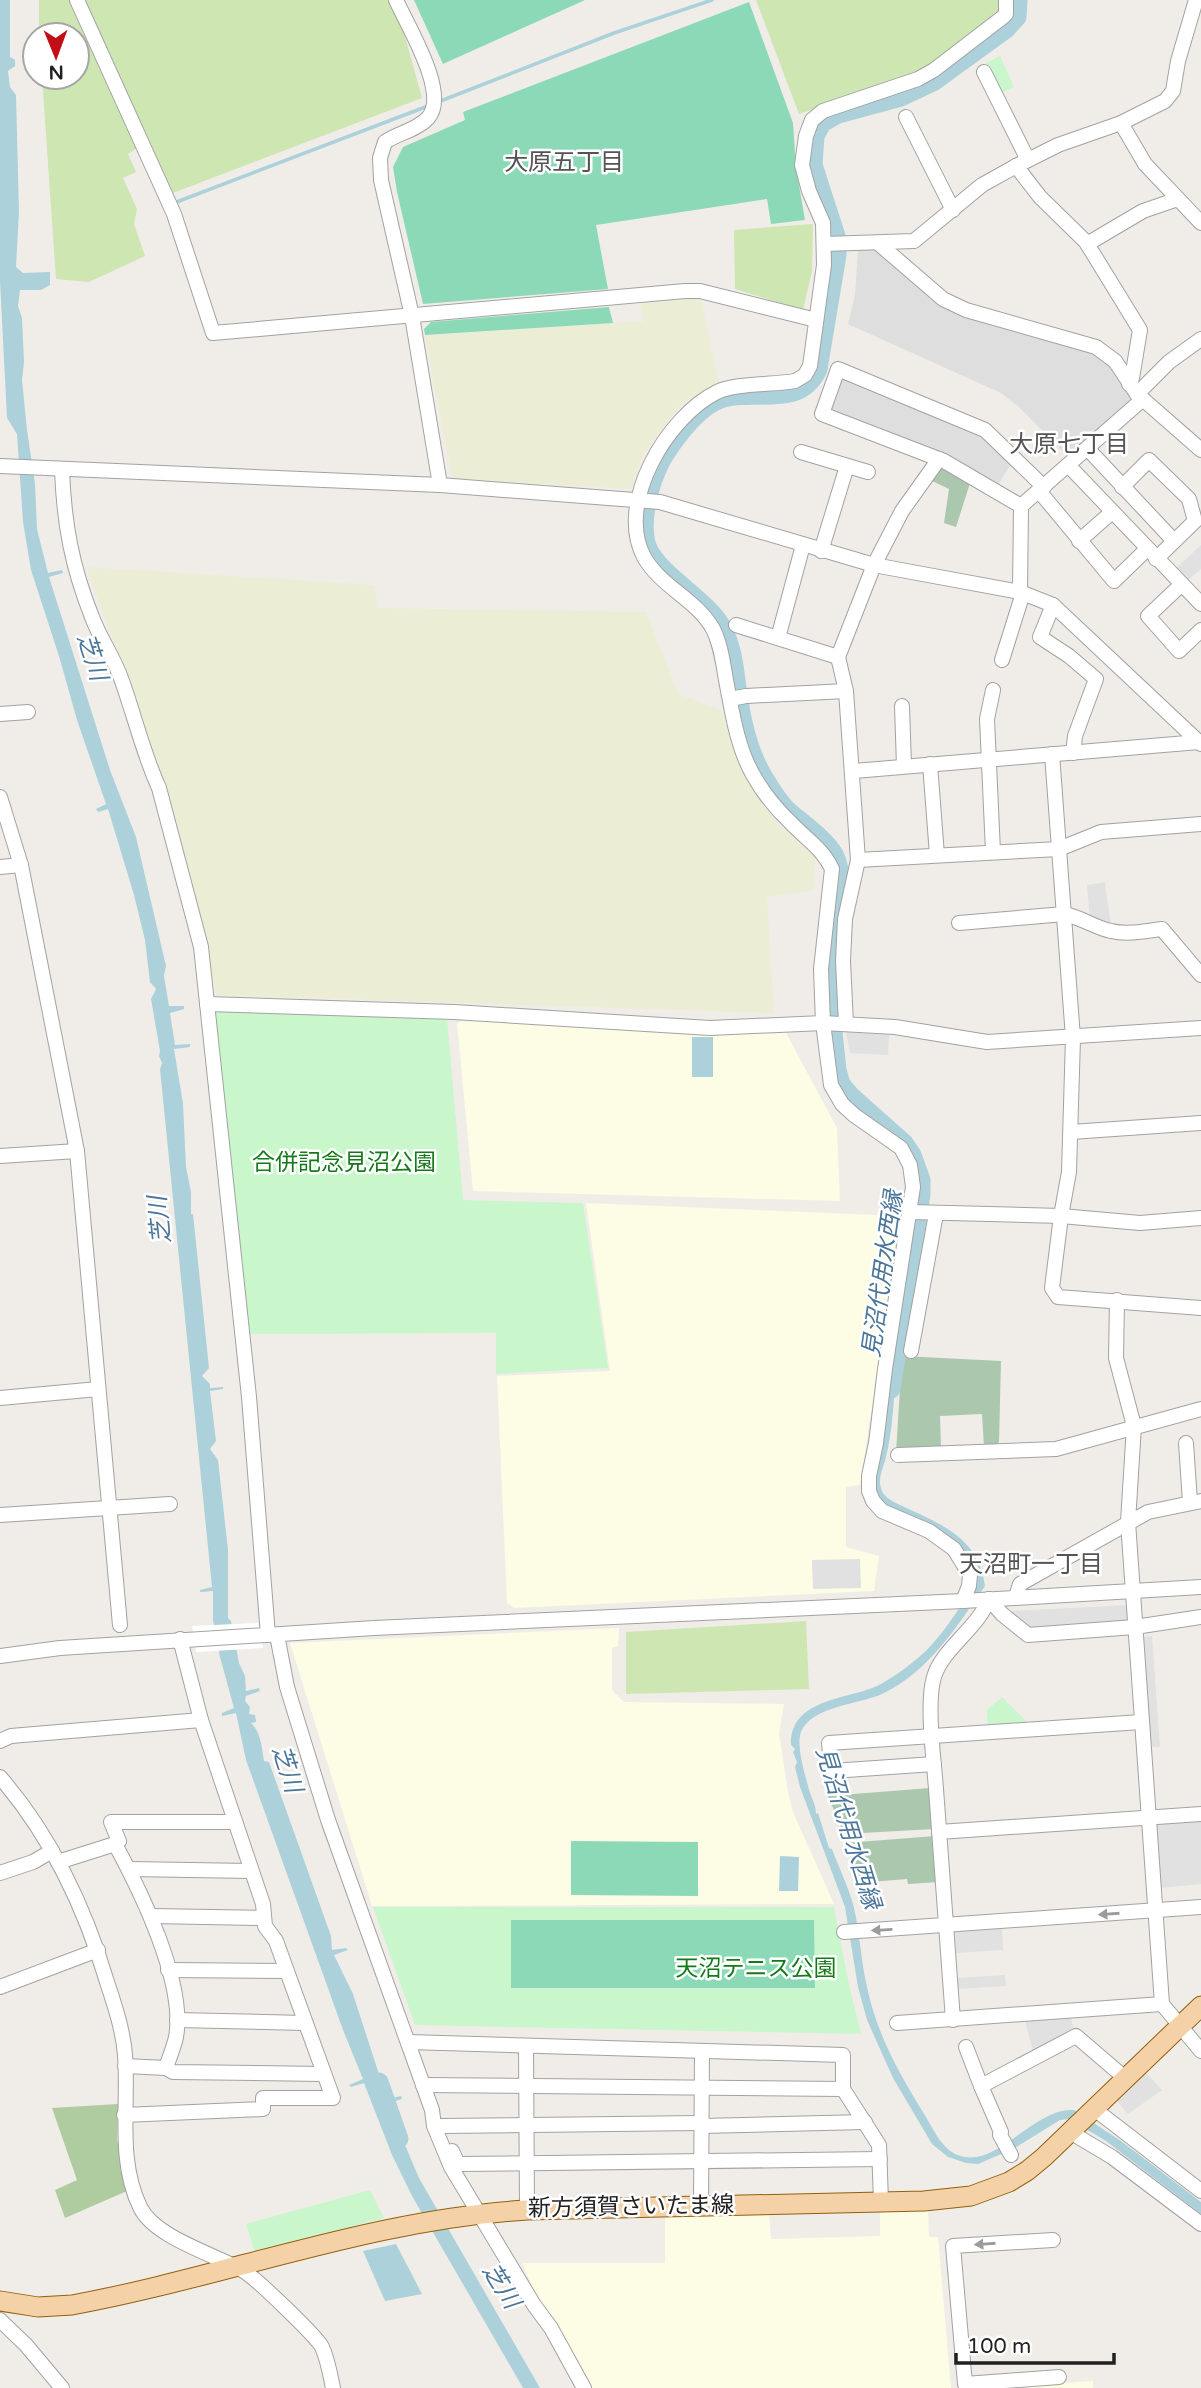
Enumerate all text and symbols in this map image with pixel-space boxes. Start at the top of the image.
north arrow [21,21,91,91]
text: N [48,61,64,83]
district label: 大原五丁目 [504,148,624,177]
district label: 大原七丁目 [1009,430,1129,459]
water label: 芝川 [71,630,114,687]
park label: 合併記念見沼公園 [252,1149,436,1177]
water label: 見沼代用水西縁 [857,1186,909,1359]
water label: 芝川 [143,1192,177,1245]
district label: 天沼町一丁目 [959,1550,1103,1579]
water label: 芝川 [266,1742,309,1799]
water label: 見沼代用水西縁 [810,1743,887,1915]
one-way arrow [1097,1909,1119,1920]
one-way arrow [870,1924,892,1935]
park label: 天沼テニス公園 [676,1955,837,1983]
street label: 新方須賀さいたま線 [528,2191,734,2223]
one-way arrow [974,2239,996,2250]
water label: 芝川 [476,2258,528,2317]
scale bar [956,2322,1114,2366]
text: 100 m [967,2334,1031,2359]

